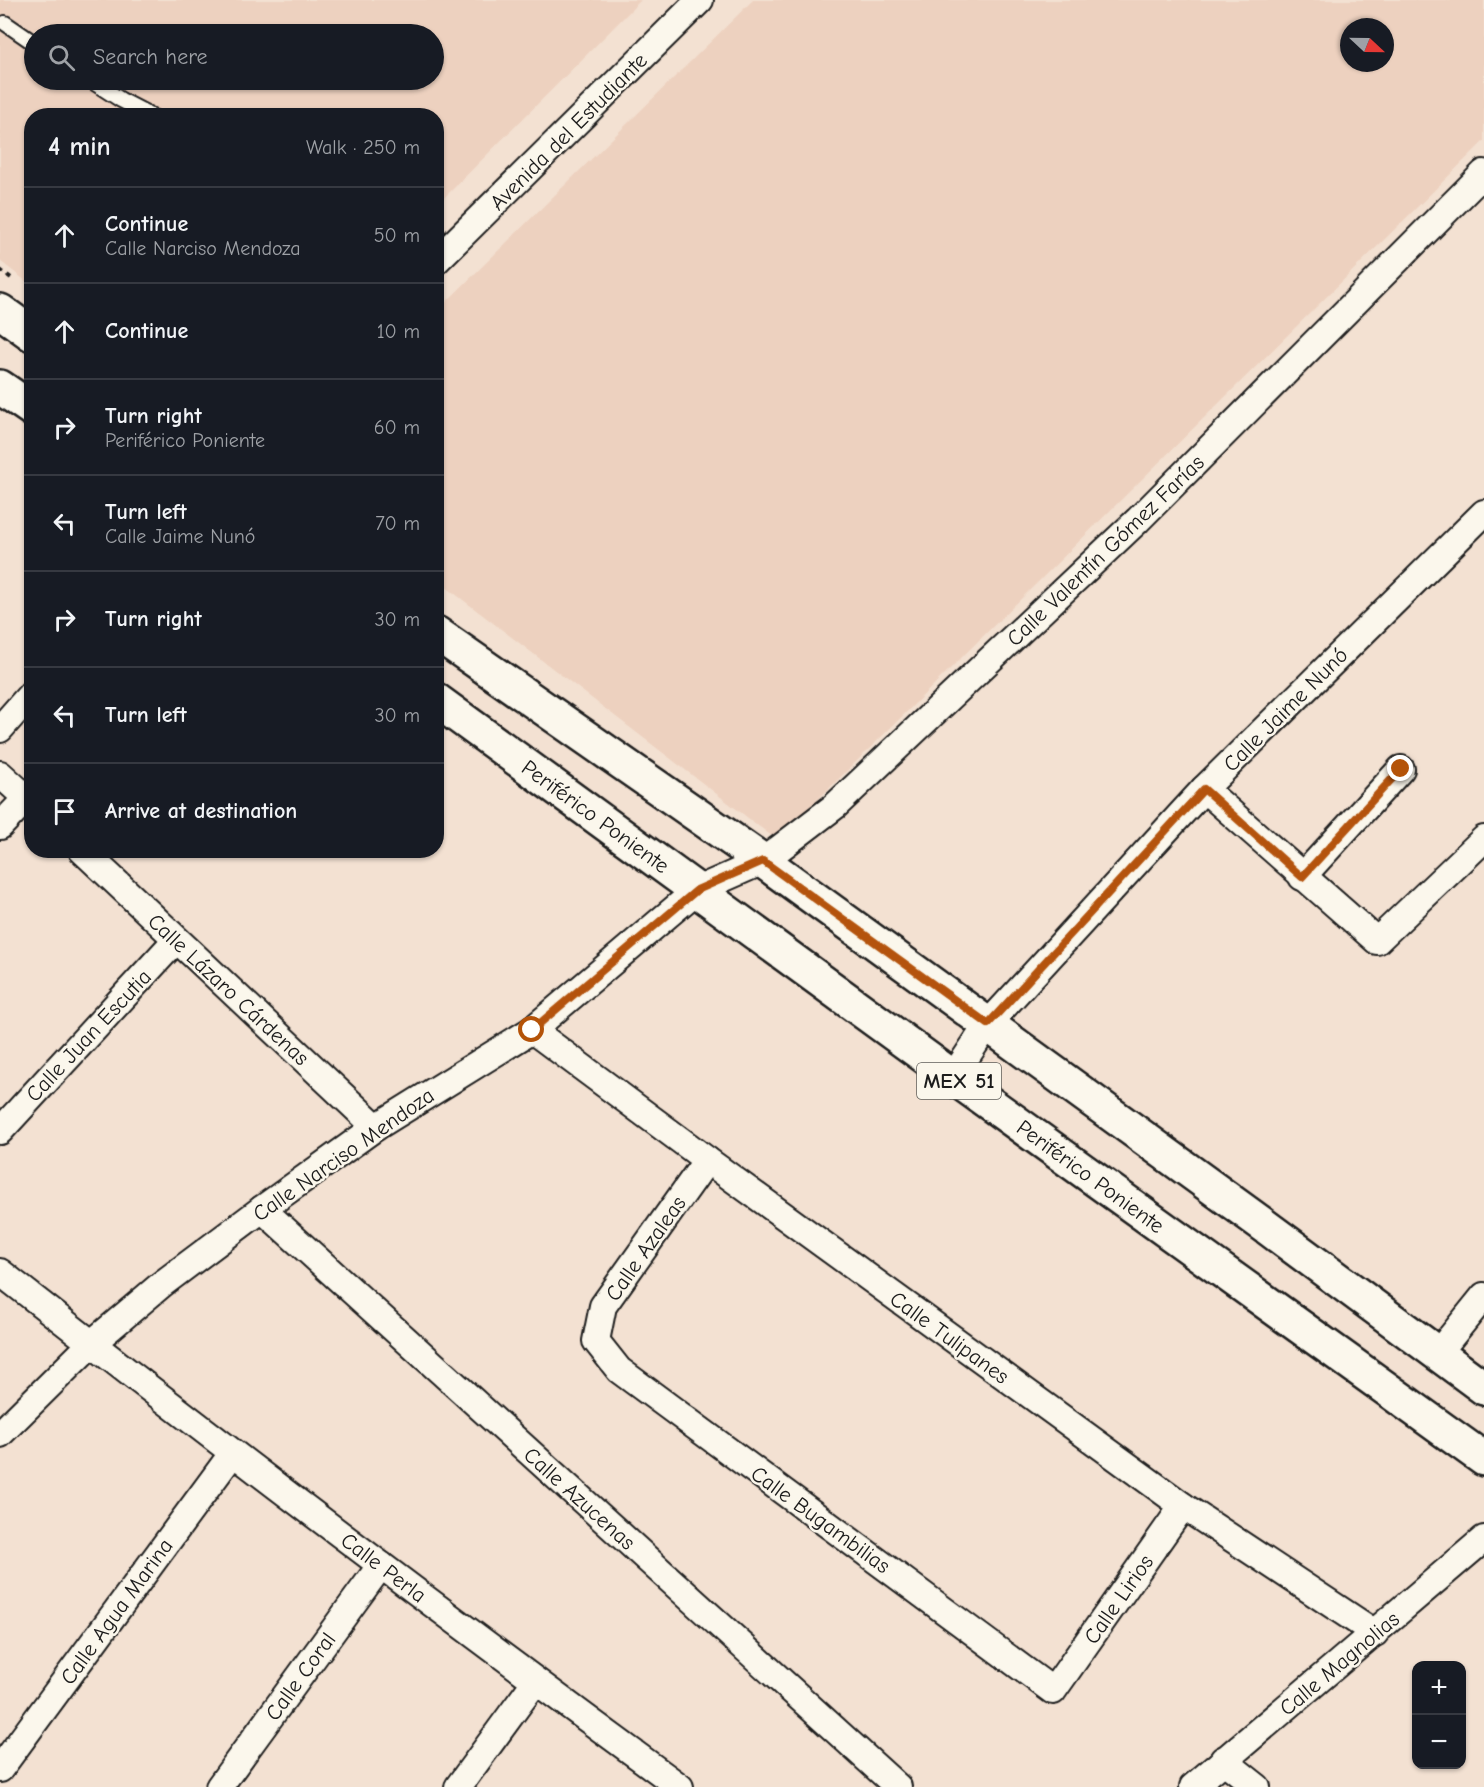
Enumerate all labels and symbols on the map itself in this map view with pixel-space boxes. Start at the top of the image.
north arrow [1340,18,1394,72]
street label: Avenida del Estudiante [485,48,653,216]
street label: Calle Valentín Gómez Farías [1002,450,1210,652]
street label: Calle Jaime Nunó [1218,642,1353,777]
street label: Periférico Poniente [517,755,674,879]
route end [1387,755,1413,781]
street label: Calle Lázaro Cárdenas [142,908,314,1071]
street label: Calle Juan Escutia [21,964,157,1107]
route start [518,1016,544,1042]
road number: MEX 51 [917,1063,1001,1099]
street label: Calle Narciso Mendoza [248,1082,439,1227]
street label: Periférico Poniente [1012,1115,1169,1239]
street label: Calle Azaleas [600,1191,692,1306]
street label: Calle Tulipanes [885,1286,1014,1390]
street label: Calle Azucenas [518,1442,640,1555]
street label: Calle Bugambilias [746,1460,895,1579]
street label: Calle Perla [336,1527,431,1608]
street label: Calle Agua Marina [55,1533,179,1690]
street label: Calle Lirios [1079,1550,1159,1649]
street label: Calle Magnolias [1274,1606,1405,1721]
street label: Calle Coral [260,1627,341,1726]

